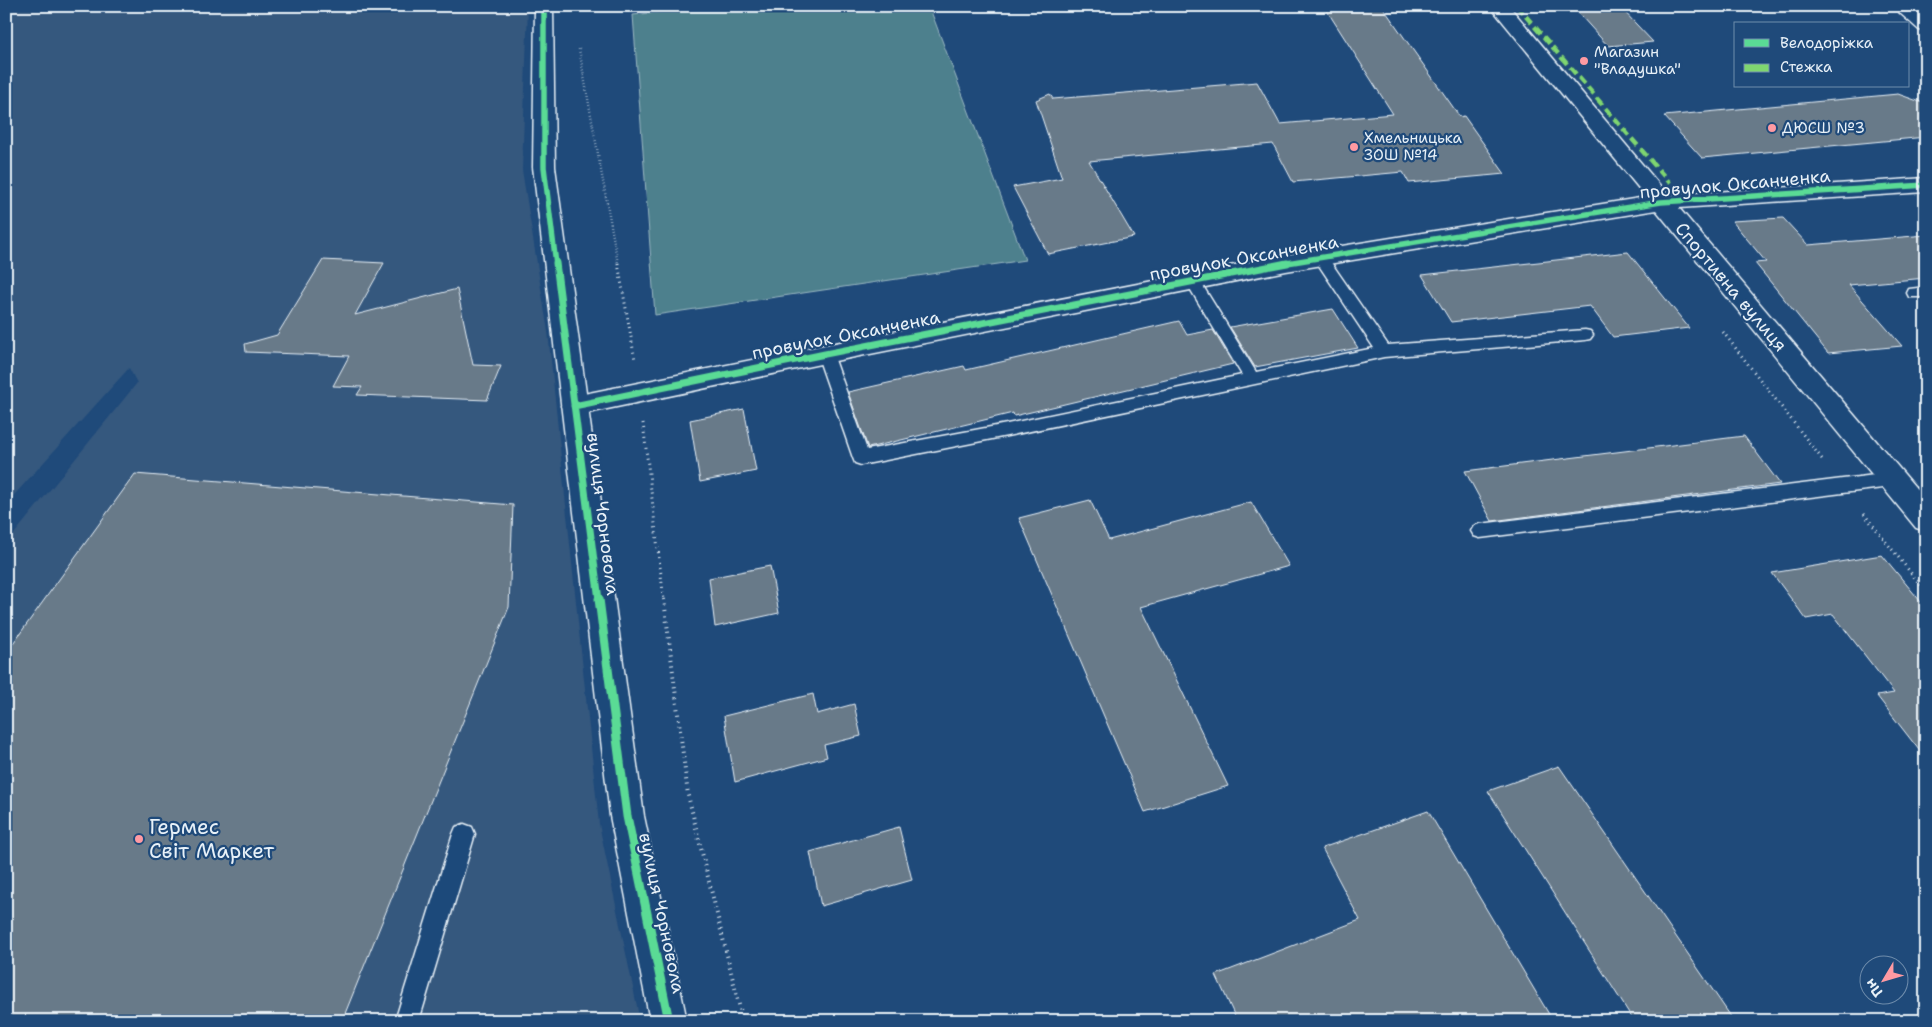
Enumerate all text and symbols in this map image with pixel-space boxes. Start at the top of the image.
legend [1734,22,1910,88]
text: Велодоріжка [1780,33,1874,53]
place label: Магазин "Владушка" [1594,42,1681,79]
marker: Магазин "Владушка" [1578,55,1590,67]
text: Стежка [1780,57,1833,77]
place label: ДЮСШ №3 [1782,118,1865,138]
marker: ДЮСШ №3 [1766,122,1778,134]
place label: Хмельницька ЗОШ №14 [1364,128,1462,165]
marker: Хмельницька ЗОШ №14 [1348,141,1360,153]
street label: провулок Оксанченка [1639,164,1831,204]
street label: Спортивна вулиця [1670,217,1792,357]
street label: провулок Оксанченка [1148,230,1340,286]
street label: провулок Оксанченка [750,305,942,365]
street label: вулиця Чорновола [581,431,625,597]
place label: Гермес Світ Маркет [149,813,274,865]
street label: вулиця Чорновола [633,830,691,996]
marker: Гермес Світ Маркет [133,833,145,845]
north arrow [1860,954,1910,1004]
text: Пн [1861,975,1887,1001]

